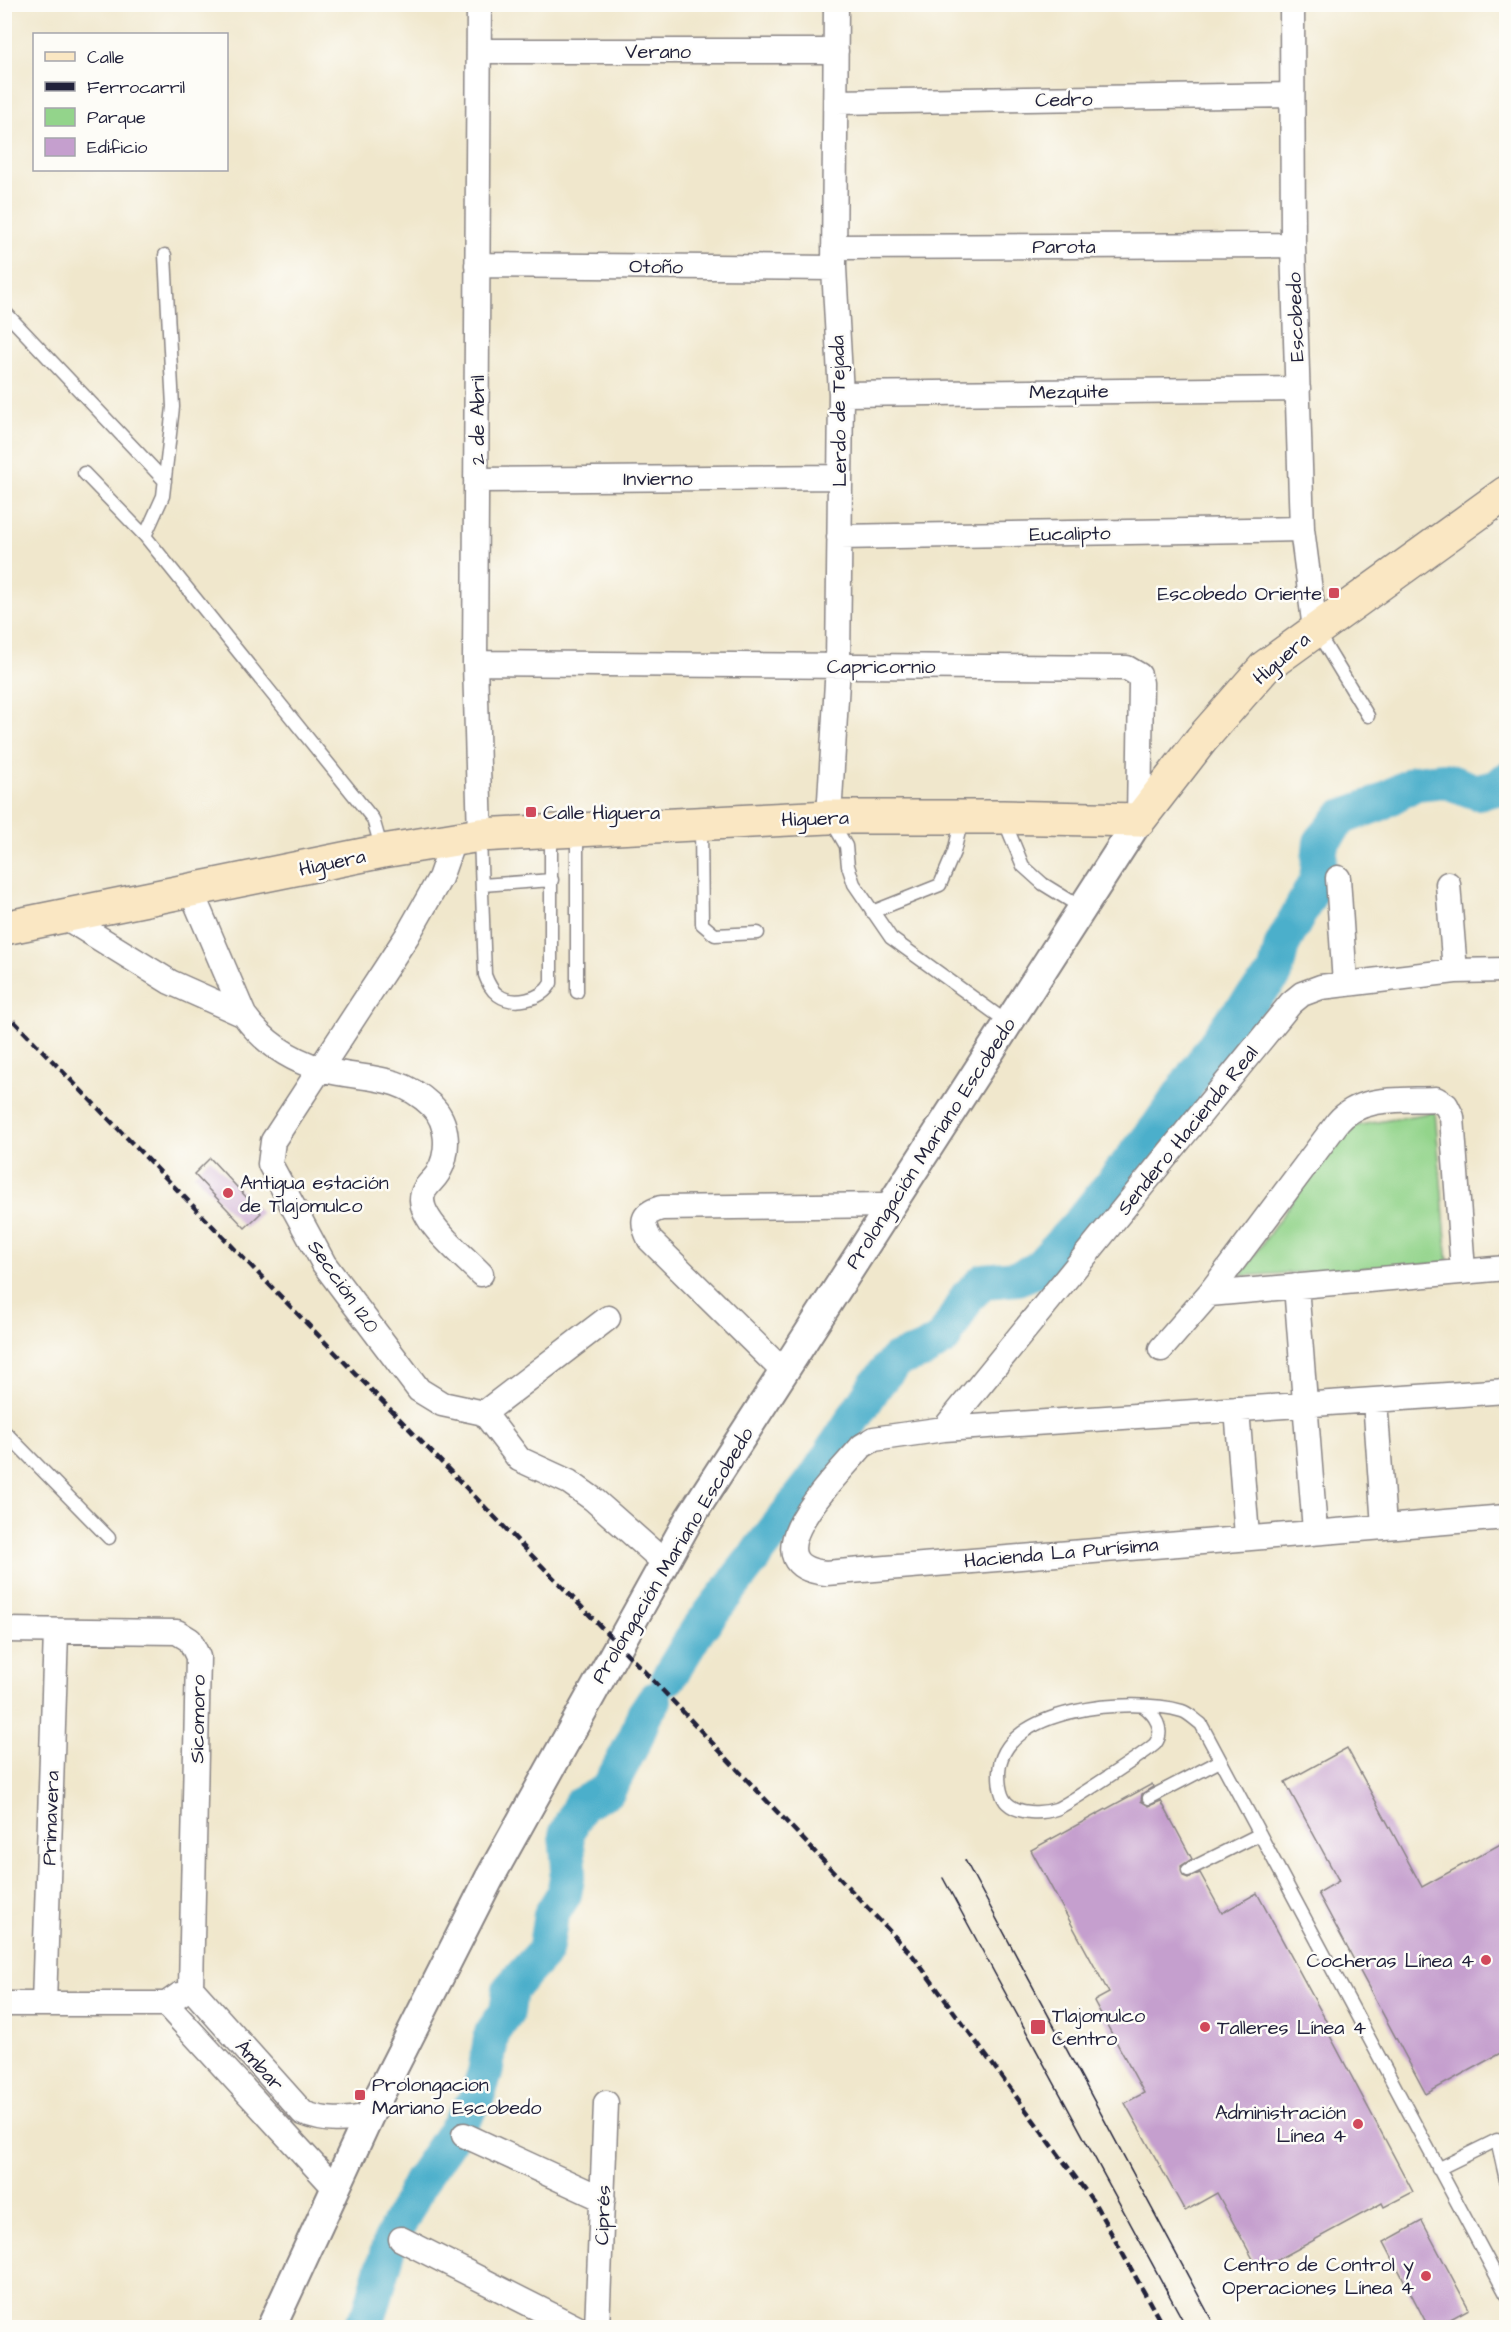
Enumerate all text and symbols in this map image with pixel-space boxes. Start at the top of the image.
legend [33,33,228,171]
street label: Verano [625,38,691,66]
text: Calle [87,45,125,70]
text: Ferrocarril [87,75,185,100]
street label: Cedro [1035,85,1093,114]
text: Parque [87,105,146,130]
text: Edificio [87,135,147,160]
street label: Parota [1032,233,1096,261]
street label: Otoño [629,253,683,281]
street label: Escobedo [1280,272,1312,362]
street label: Lerdo de Tejada [824,335,854,487]
street label: 2 de Abril [464,375,492,465]
street label: Mezquite [1029,377,1109,407]
street label: Invierno [623,465,693,493]
street label: Eucalipto [1029,519,1111,549]
place label: Escobedo Oriente [1157,580,1322,608]
marker: Escobedo Oriente [1327,586,1341,600]
street label: Higuera [1247,626,1317,692]
street label: Capricornio [827,653,935,681]
place label: Calle Higuera [543,799,660,828]
street label: Higuera [781,804,849,835]
marker: Calle Higuera [524,805,538,819]
street label: Higuera [296,842,368,885]
street label: Prolongación Mariano Escobedo [839,1012,1024,1275]
street label: Sendero Hacienda Real [1111,1040,1265,1221]
place label: Antigua estación de Tlajomulco [240,1169,389,1220]
marker: Antigua estación de Tlajomulco [221,1186,235,1200]
street label: Sección I20 [301,1234,386,1339]
street label: Prolongación Mariano Escobedo [585,1422,762,1689]
street label: Hacienda La Purísima [963,1531,1159,1575]
street label: Sicomoro [183,1674,213,1764]
street label: Primavera [35,1770,67,1866]
place label: Cocheras Línea 4 [1306,1947,1474,1975]
marker: Cocheras Línea 4 [1479,1953,1493,1967]
place label: Tlajomulco Centro [1052,2002,1145,2053]
place label: Talleres Línea 4 [1217,2014,1367,2042]
marker: Tlajomulco Centro [1029,2018,1047,2036]
marker: Talleres Línea 4 [1198,2020,1212,2034]
street label: Ámbar [229,2034,290,2098]
place label: Prolongacion Mariano Escobedo [372,2071,542,2122]
marker: Prolongacion Mariano Escobedo [353,2088,367,2102]
place label: Administración Línea 4 [1215,2099,1346,2150]
marker: Administración Línea 4 [1351,2117,1365,2131]
street label: Ciprés [588,2184,618,2246]
place label: Centro de Control y Operaciones Línea 4 [1222,2251,1414,2302]
marker: Centro de Control y Operaciones Línea 4 [1419,2269,1433,2283]

